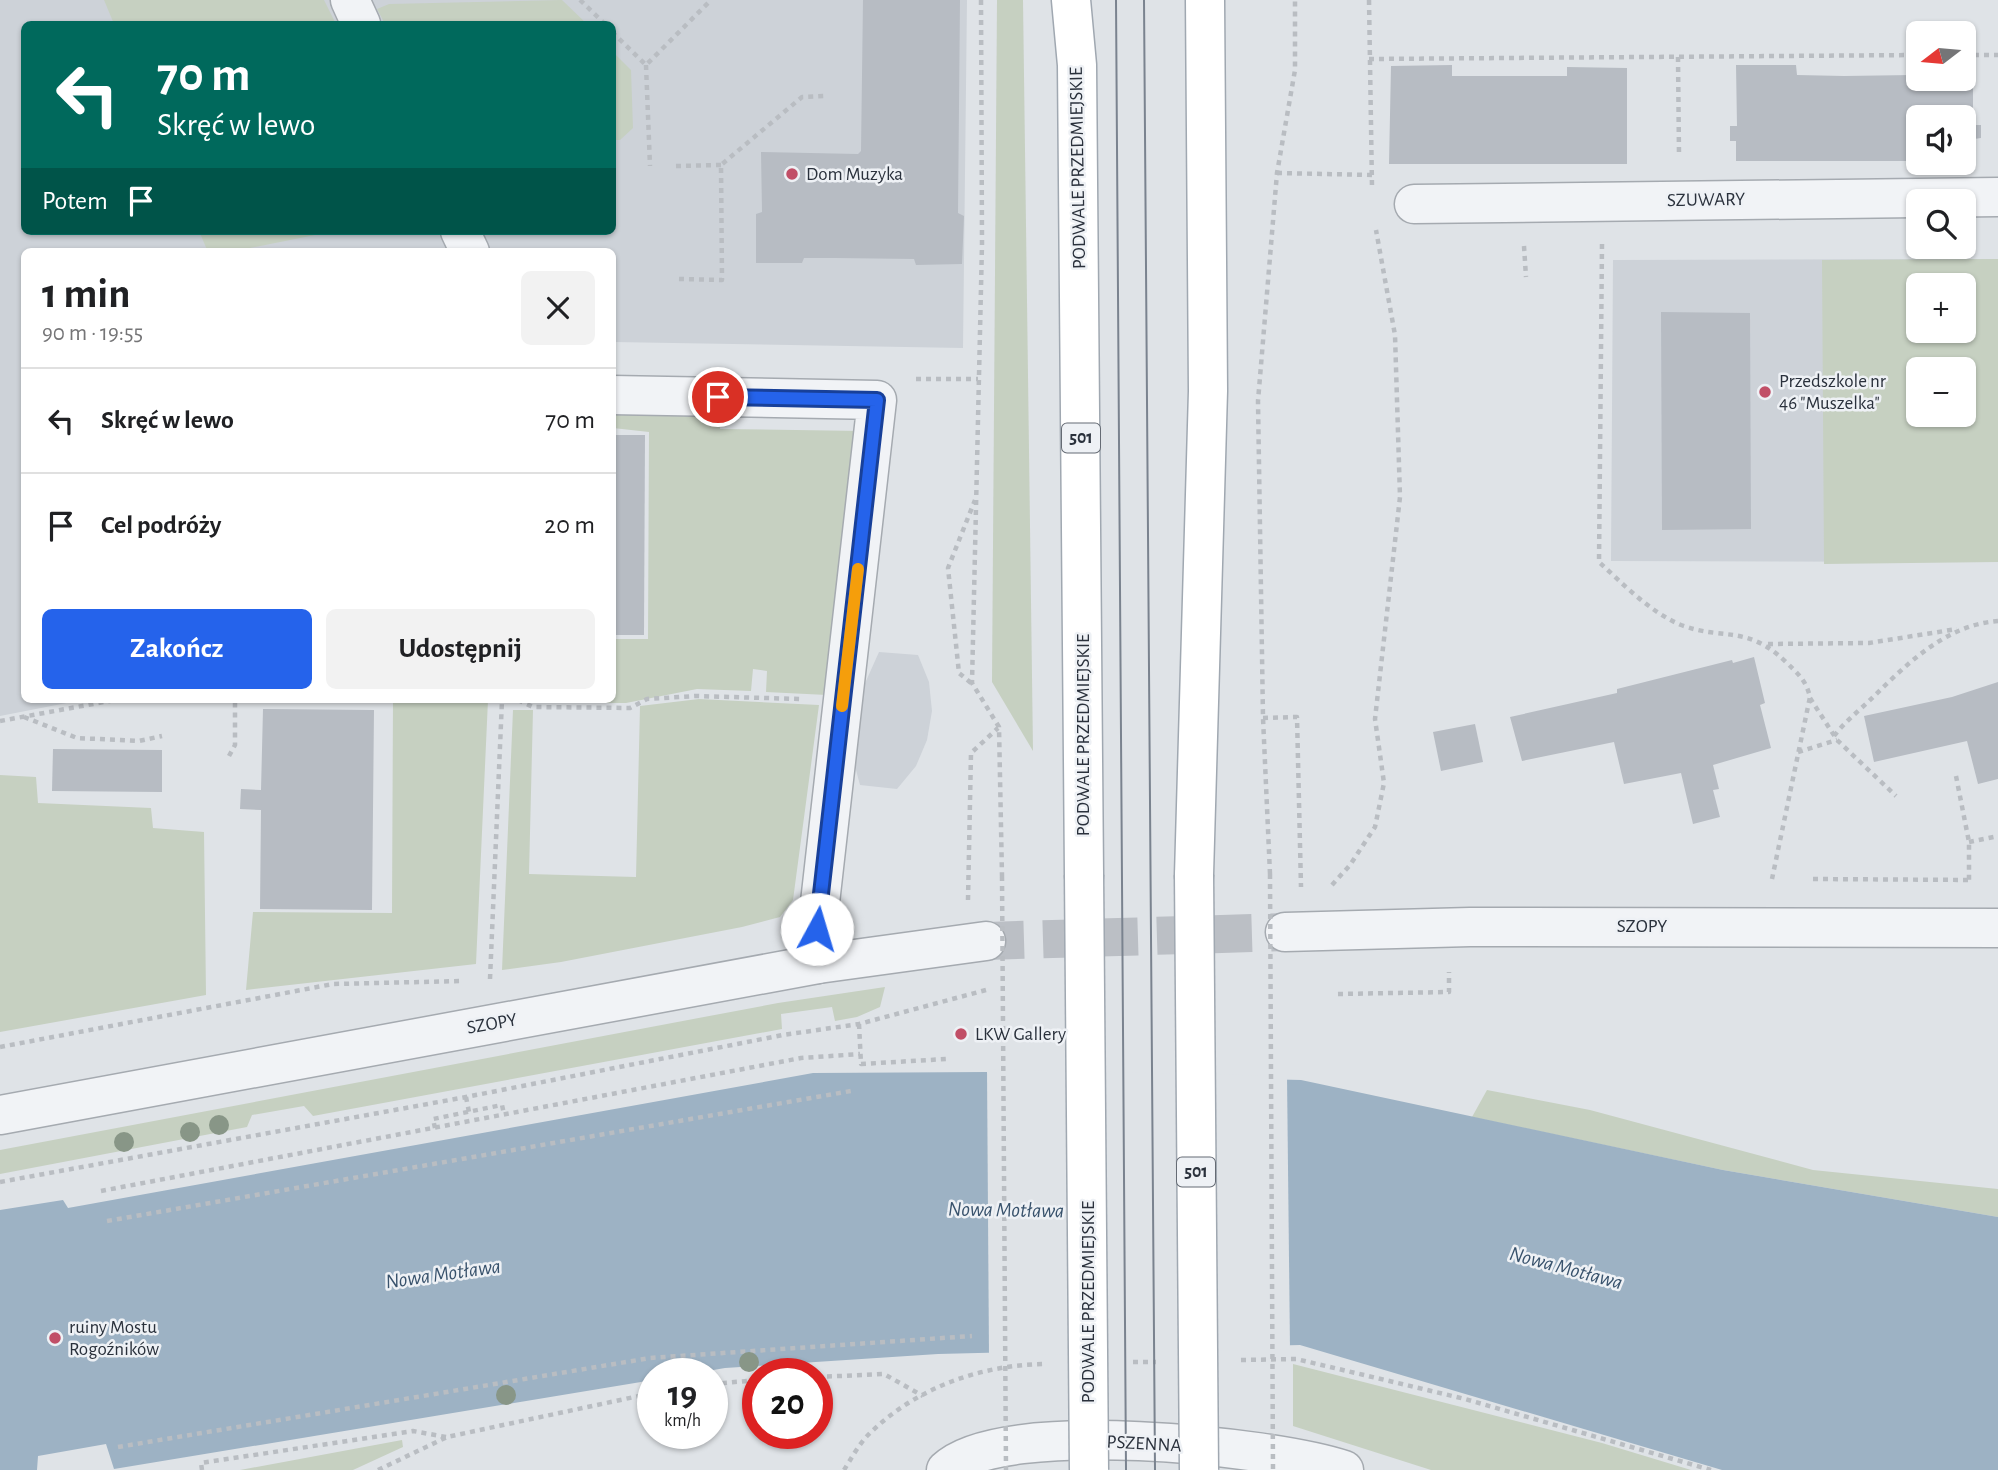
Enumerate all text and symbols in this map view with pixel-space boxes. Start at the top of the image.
north arrow [1906,21,1976,91]
map controls [1906,21,1976,427]
icon: left [42,49,133,140]
text: 70 m [157,51,251,100]
street label: PODWALE PRZEDMIEJSKIE [1067,67,1089,269]
button: sound [1906,105,1976,175]
text: Skręć w lewo [157,109,315,141]
place label: Dom Muzyka [806,165,903,184]
marker: Dom Muzyka [784,166,800,182]
icon: arrive [122,182,160,220]
text: Potem [42,188,108,214]
button: search [1906,189,1976,259]
street label: SZUWARY [1667,190,1745,210]
button: close [521,271,595,345]
text: 1 min [42,273,131,315]
button: + [1906,273,1976,343]
text: 90 m · 19:55 [42,322,143,345]
button: − [1906,357,1976,427]
pin [688,367,748,427]
place label: Przedszkole nr 46 "Muszelka" [1779,372,1886,413]
icon: arrive [699,378,737,416]
marker: Przedszkole nr 46 "Muszelka" [1757,384,1773,400]
icon: left [42,402,80,440]
text: Skręć w lewo [101,407,234,433]
text: 70 m [545,407,595,433]
road number: 501 [1062,424,1100,452]
icon: arrive [42,507,80,545]
text: Cel podróży [101,512,221,538]
text: 20 m [544,512,595,538]
button: Zakończ [42,609,312,689]
button: Udostępnij [326,609,595,689]
street label: PODWALE PRZEDMIEJSKIE [1074,634,1093,836]
position arrow [780,892,854,966]
street label: SZOPY [1617,917,1667,936]
street label: SZOPY [465,1010,519,1038]
place label: LKW Gallery [975,1025,1066,1044]
marker: LKW Gallery [953,1026,969,1042]
road number: 501 [1177,1157,1215,1186]
water label: Nowa Motława [948,1198,1064,1222]
street label: PODWALE PRZEDMIEJSKIE [1079,1201,1098,1403]
water label: Nowa Motława [1507,1243,1625,1293]
water label: Nowa Motława [384,1256,502,1292]
place label: ruiny Mostu Rogoźników [69,1318,159,1359]
marker: ruiny Mostu Rogoźników [47,1330,63,1346]
speed limit sign: 20 [742,1358,833,1449]
text: 19 [668,1377,697,1412]
text: km/h [664,1412,701,1430]
street label: PSZENNA [1106,1433,1182,1455]

